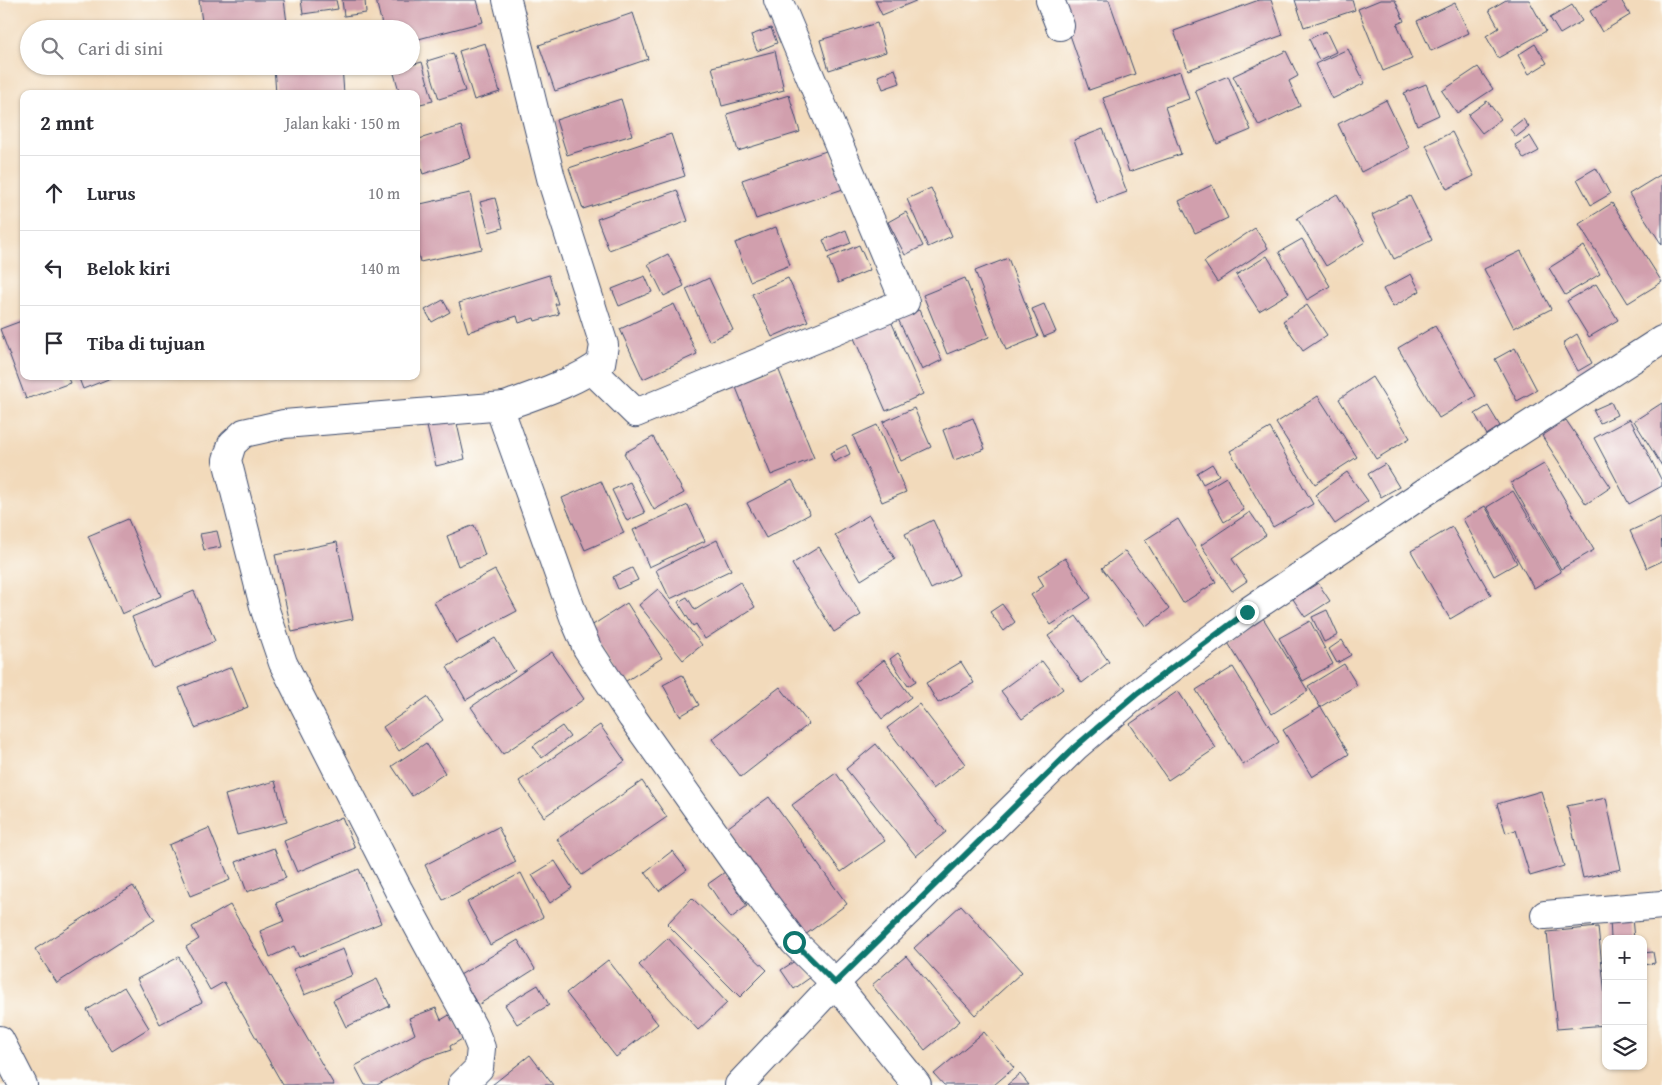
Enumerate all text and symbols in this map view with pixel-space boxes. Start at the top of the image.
search box [20,20,420,75]
icon: search [38,34,66,62]
text: Cari di sini [78,34,163,62]
text: 2 mnt [40,107,94,138]
text: Jalan kaki · 150 m [285,111,400,135]
icon: ahead [40,179,68,207]
text: Lurus [87,179,136,207]
text: 10 m [368,181,400,205]
icon: left [40,254,68,282]
text: Belok kiri [87,254,170,282]
text: 140 m [360,256,400,280]
icon: arrive [40,329,68,357]
text: Tiba di tujuan [87,329,205,357]
route end [1236,601,1259,624]
route start [783,931,806,954]
map controls [1602,935,1647,1070]
button: + [1602,935,1647,980]
button: − [1602,980,1647,1025]
button: layers [1602,1025,1647,1070]

